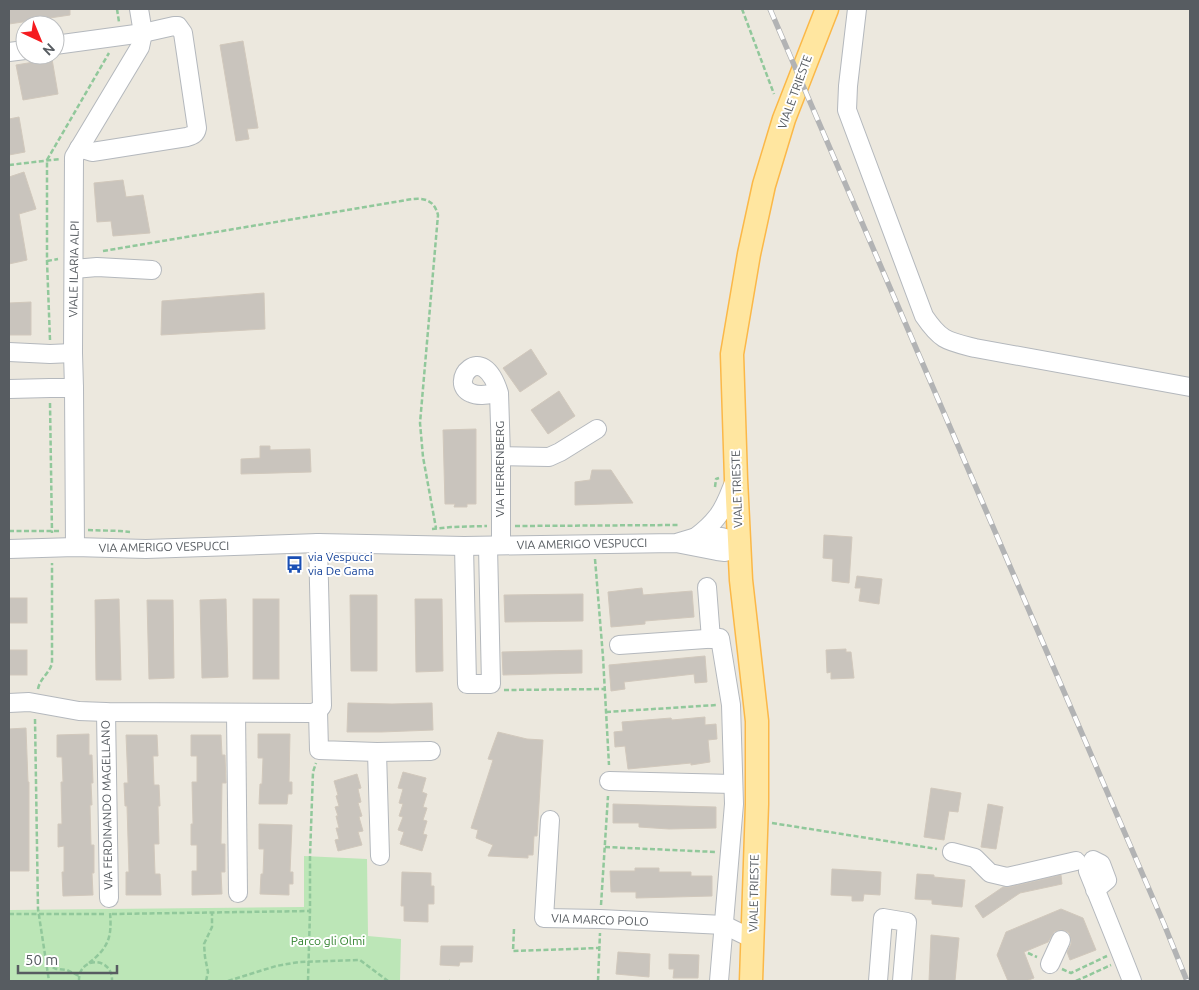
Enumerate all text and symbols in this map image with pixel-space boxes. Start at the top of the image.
north arrow [15,15,65,65]
text: N [40,40,58,59]
street label: VIALE TRIESTE [775,53,814,131]
street label: VIALE ILARIA ALPI [66,221,81,317]
street label: VIA HERRENBERG [493,421,506,517]
street label: VIALE TRIESTE [729,450,744,528]
street label: VIA AMERIGO VESPUCCI [517,536,647,551]
street label: VIA AMERIGO VESPUCCI [99,539,229,554]
place label: via Vespucci via De Gama [308,550,374,577]
bus stop icon: via Vespucci via De Gama [284,554,304,574]
street label: VIA FERDINANDO MAGELLANO [99,720,114,890]
street label: VIALE TRIESTE [746,854,761,932]
street label: VIA MARCO POLO [551,911,649,928]
park label: Parco gli Olmi [291,934,365,947]
scale bar [18,942,116,974]
text: 50 m [25,951,58,968]

